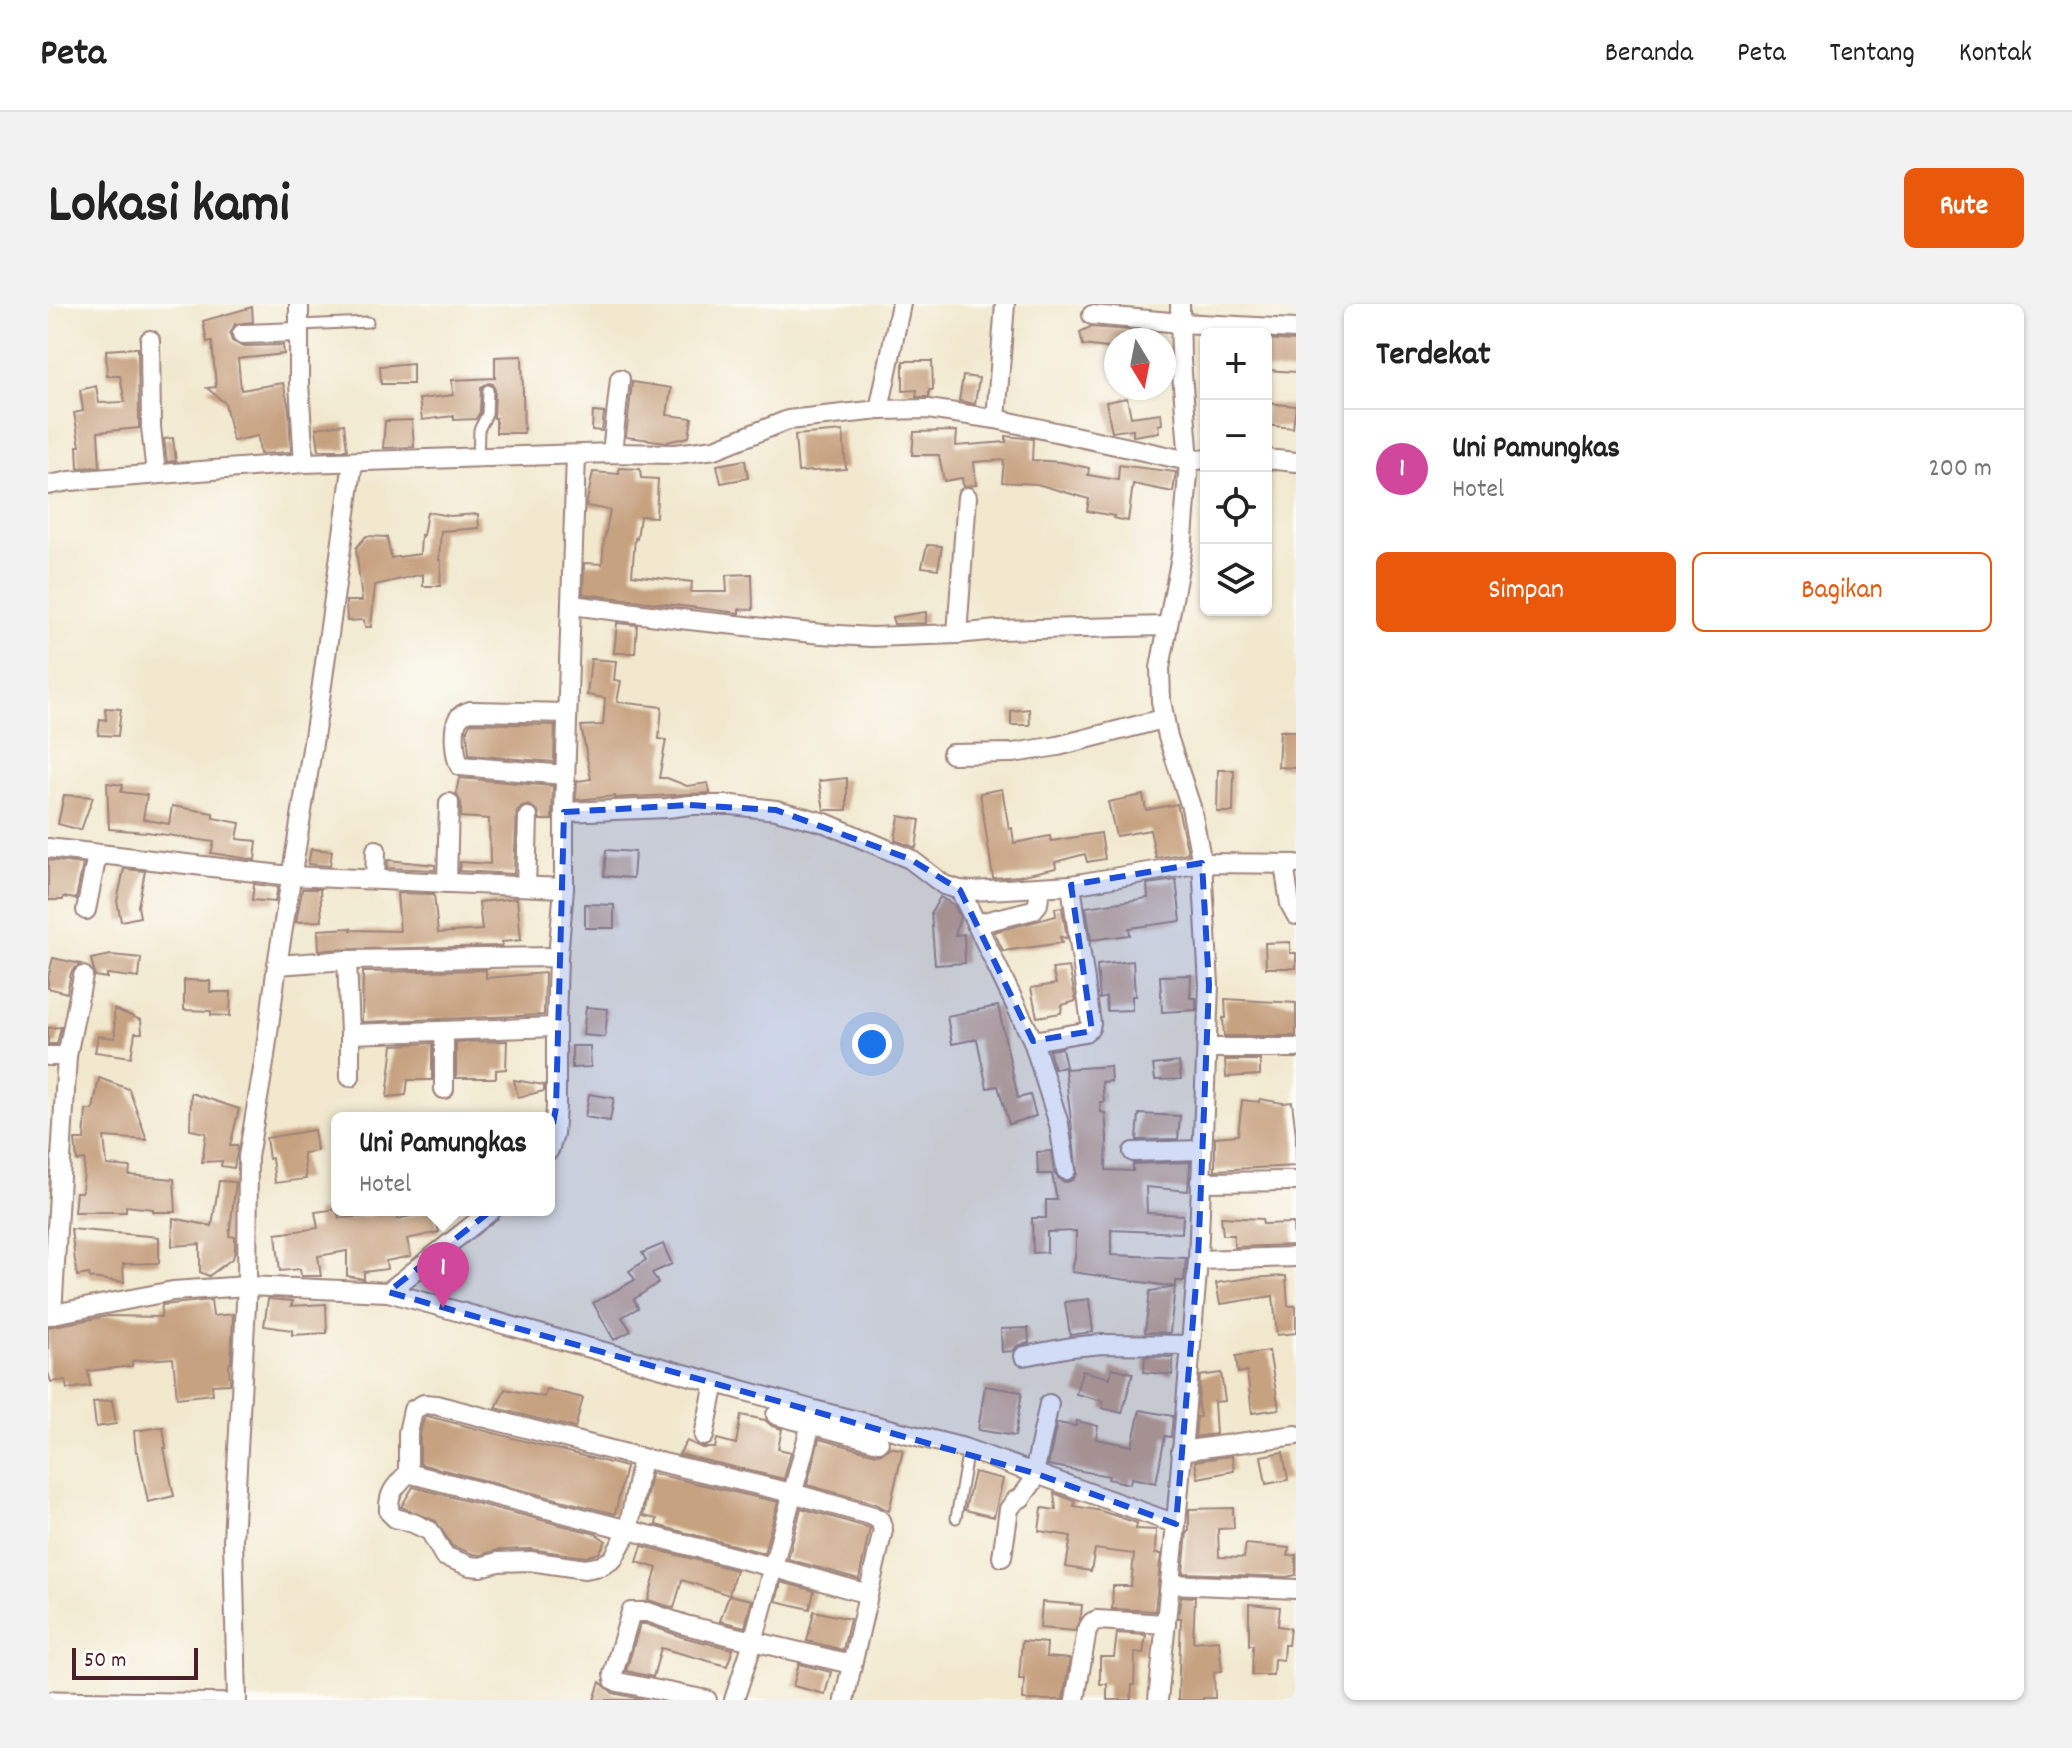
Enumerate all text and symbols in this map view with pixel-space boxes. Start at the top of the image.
text: Peta [40,28,106,83]
text: Beranda [1605,35,1693,75]
text: Peta [1737,35,1786,75]
text: Tentang [1830,35,1915,75]
text: Kontak [1959,35,2032,75]
text: Lokasi kami [48,168,290,248]
button: Rute [1904,168,2024,248]
north arrow [1104,328,1176,400]
map controls [1200,328,1272,616]
button: + [1200,328,1272,400]
text: Terdekat [1376,332,1491,381]
button: − [1200,400,1272,472]
text: Uni Pamungkas [1452,429,1620,472]
text: 1 [1399,451,1405,488]
text: 200 m [1928,451,1992,488]
button: locate [1200,472,1272,544]
text: Hotel [1452,472,1504,509]
button: layers [1200,544,1272,616]
button: Simpan [1376,552,1676,632]
button: Bagikan [1692,552,1992,632]
your location [852,1024,892,1064]
popup [331,1112,555,1216]
text: Uni Pamungkas [359,1124,527,1167]
text: Hotel [359,1167,411,1204]
pin: 1 [417,1242,469,1308]
scale bar [72,1644,198,1680]
text: 50 m [84,1646,126,1677]

